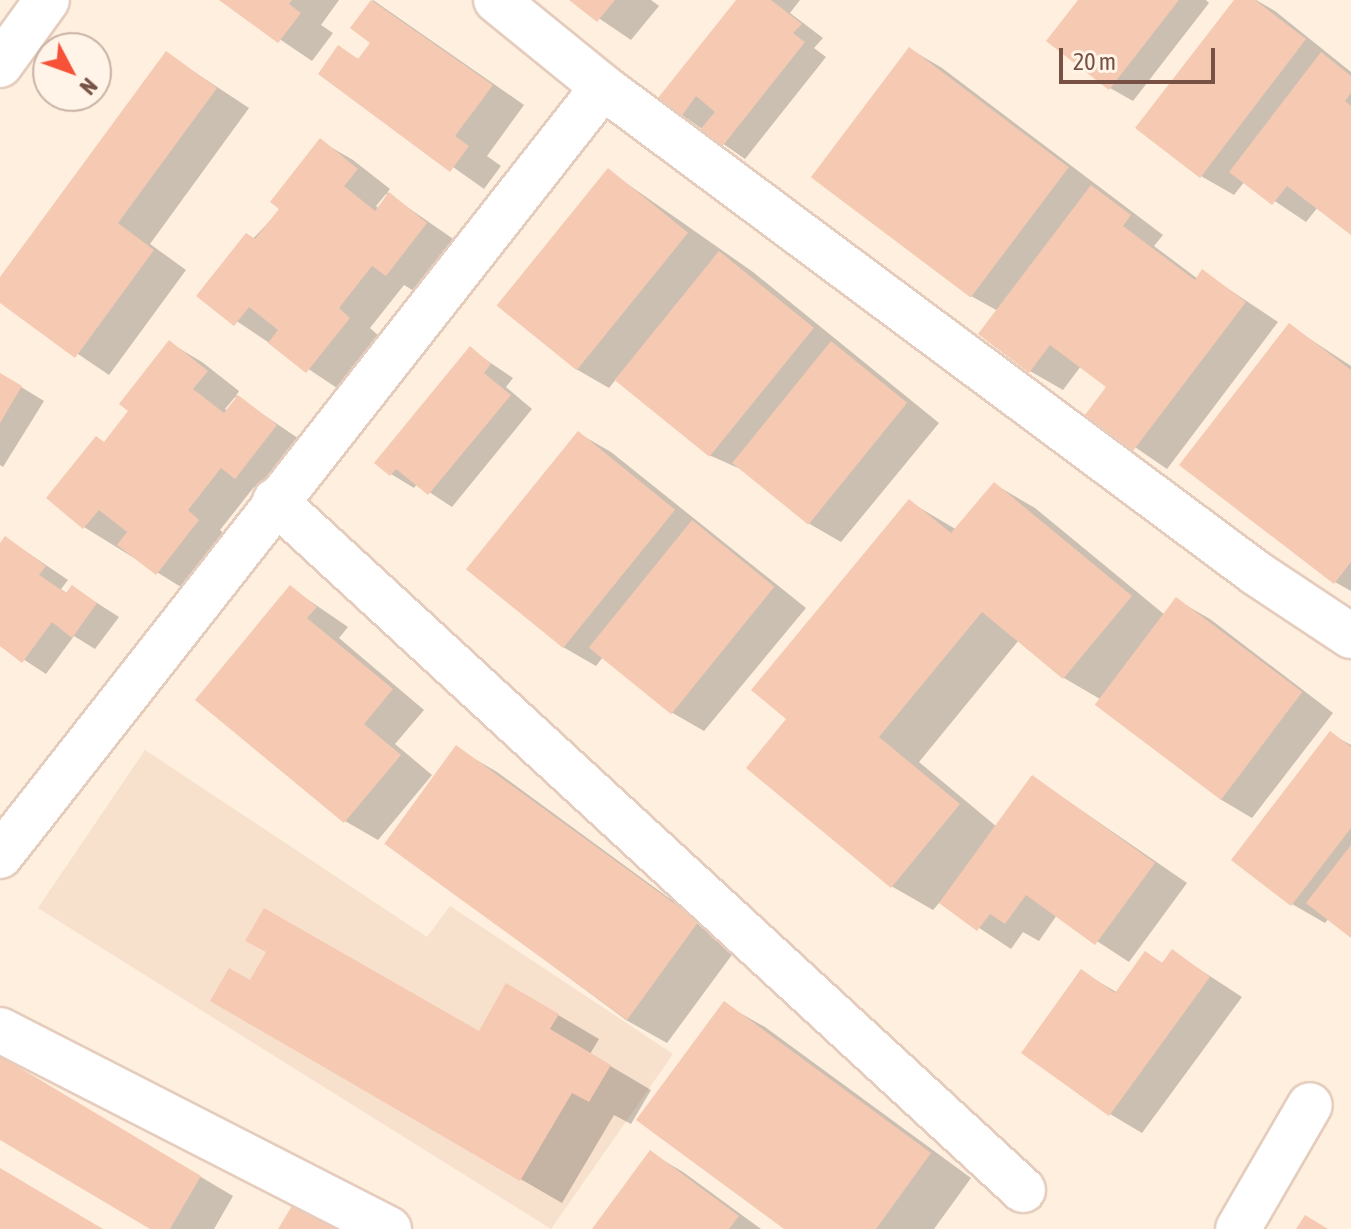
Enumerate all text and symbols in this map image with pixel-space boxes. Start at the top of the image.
north arrow [32,32,112,112]
scale bar [1063,32,1219,82]
text: 20 m [1073,48,1116,75]
text: N [75,73,103,100]

